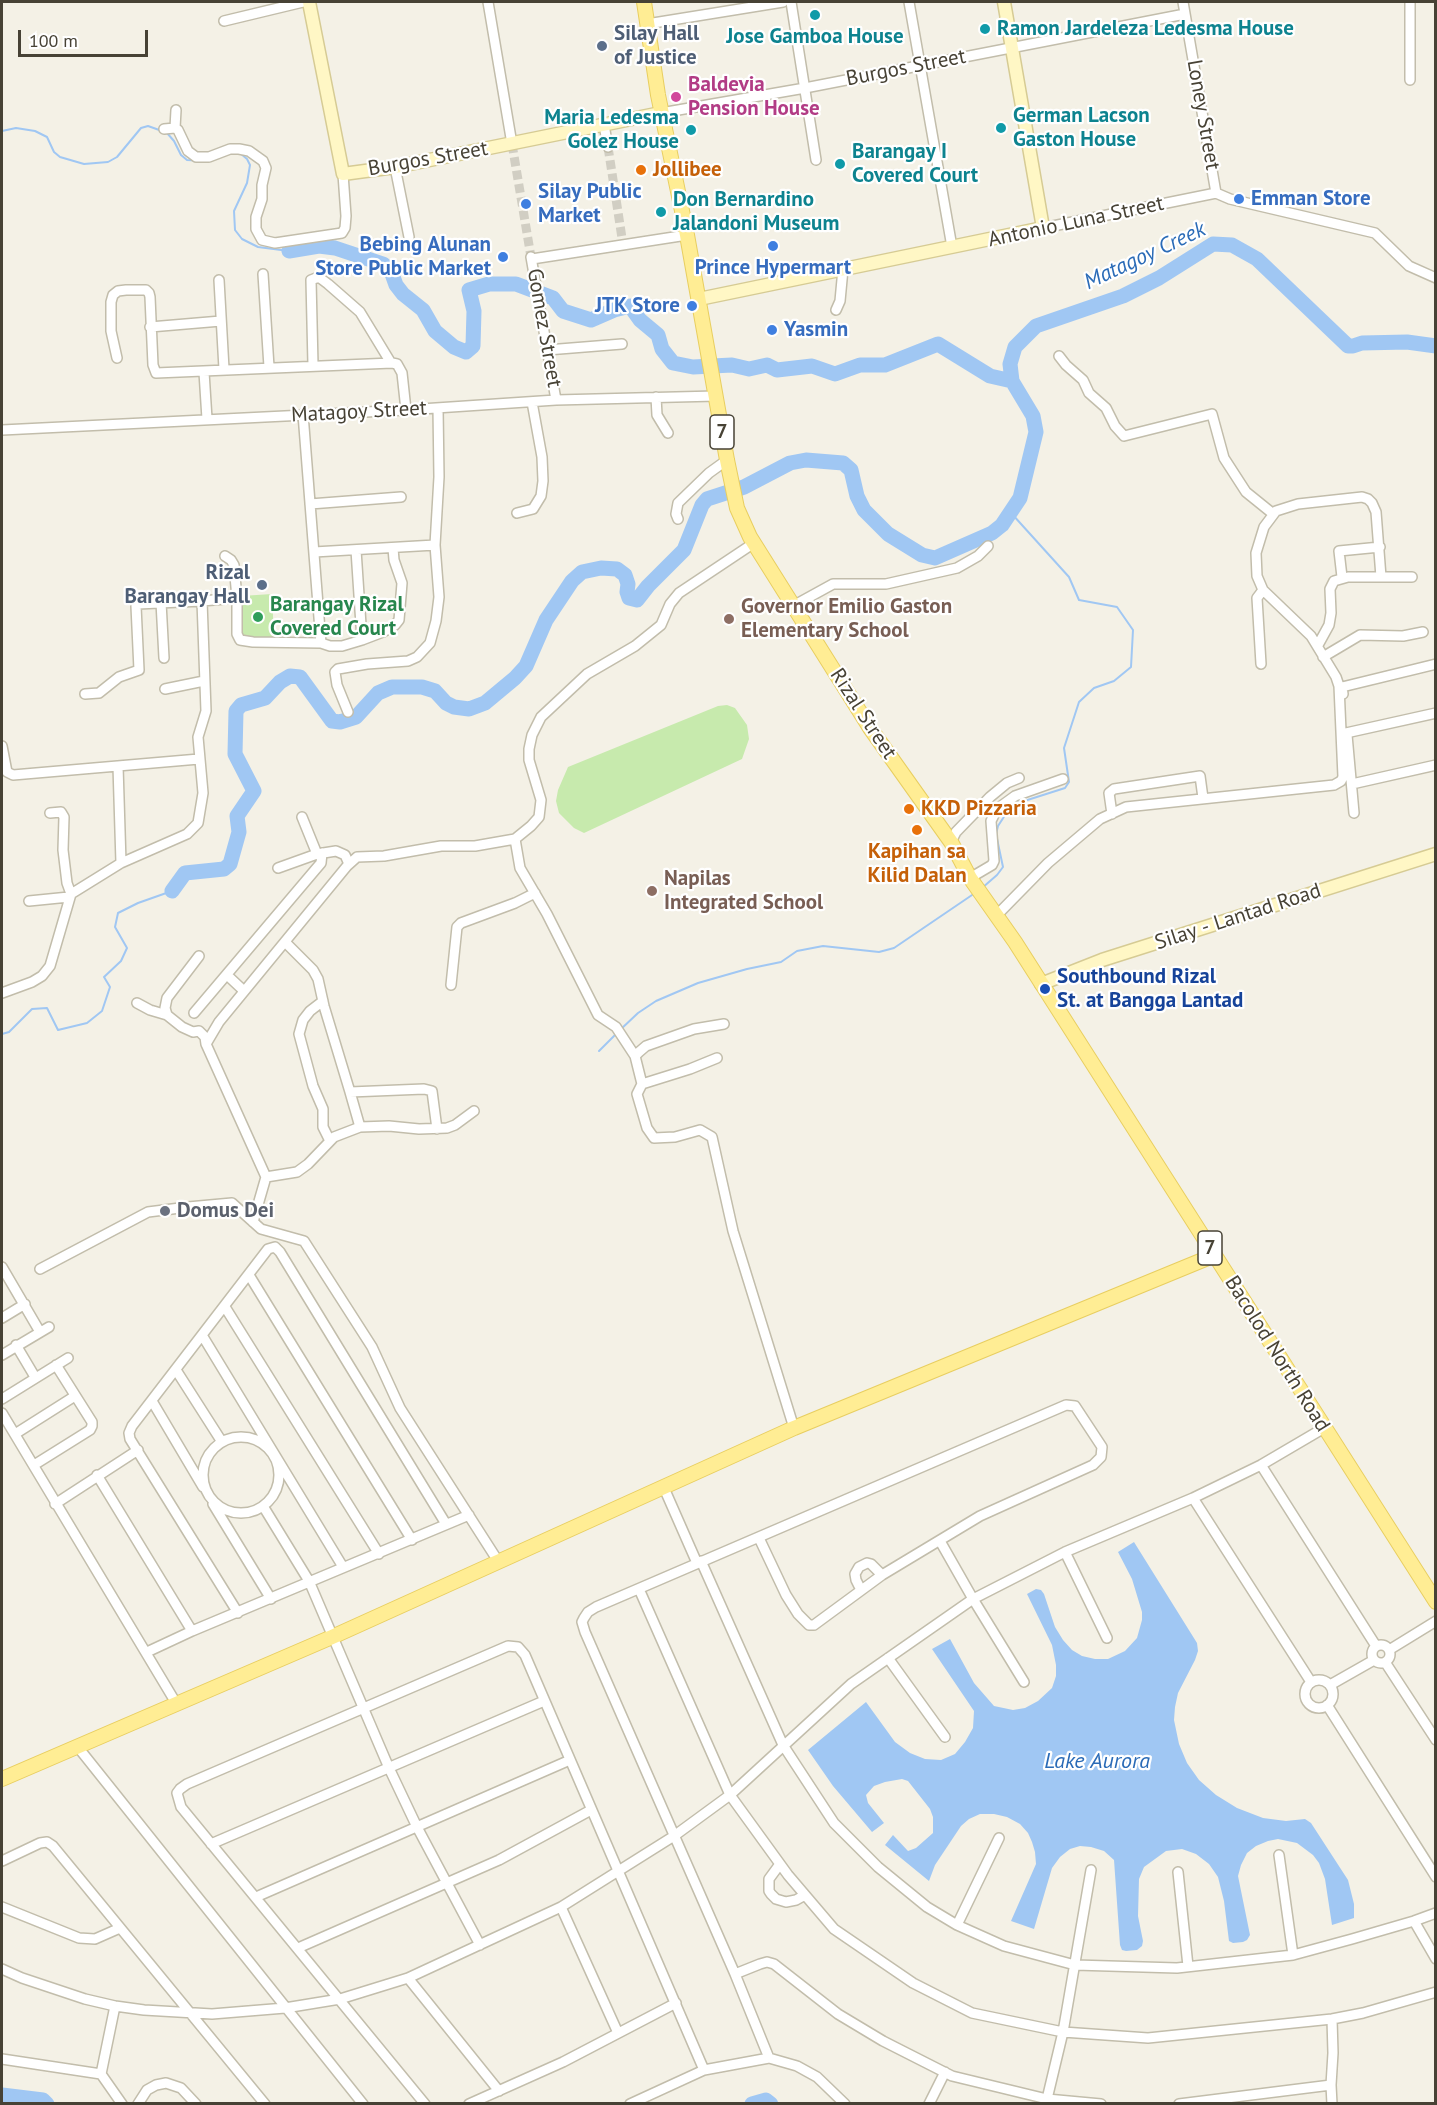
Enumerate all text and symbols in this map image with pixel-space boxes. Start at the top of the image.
marker: Jose Gamboa House [808,8,822,22]
place label: Ramon Jardeleza Ledesma House [997,16,1294,42]
scale bar [21,18,152,56]
place label: Silay Hall of Justice [614,21,699,71]
marker: Ramon Jardeleza Ledesma House [978,22,992,36]
place label: Jose Gamboa House [726,24,904,50]
text: 100 m [29,29,78,52]
marker: Silay Hall of Justice [595,39,609,53]
street label: Burgos Street [844,44,968,92]
street label: Loney Street [1181,58,1225,172]
place label: Baldevia Pension House [688,72,820,122]
marker: Baldevia Pension House [669,90,683,104]
place label: German Lacson Gaston House [1013,103,1150,153]
place label: Maria Ledesma Golez House [544,105,679,155]
marker: German Lacson Gaston House [994,121,1008,135]
marker: Maria Ledesma Golez House [684,123,698,137]
street label: Burgos Street [366,136,490,182]
place label: Barangay I Covered Court [852,139,978,189]
place label: Jollibee [653,157,722,183]
marker: Barangay I Covered Court [833,157,847,171]
marker: Jollibee [634,163,648,177]
place label: Silay Public Market [538,179,642,229]
place label: Emman Store [1251,186,1371,212]
place label: Don Bernardino Jalandoni Museum [673,187,839,237]
street label: Antonio Luna Street [986,191,1166,253]
marker: Emman Store [1232,192,1246,206]
marker: Silay Public Market [519,197,533,211]
marker: Don Bernardino Jalandoni Museum [654,205,668,219]
water label: Matagoy Creek [1080,216,1210,296]
place label: Bebing Alunan Store Public Market [315,232,491,282]
marker: Prince Hypermart [766,239,780,253]
marker: Bebing Alunan Store Public Market [496,250,510,264]
place label: Prince Hypermart [695,255,851,281]
street label: Gomez Street [521,267,567,389]
place label: JTK Store [595,293,680,319]
marker: JTK Store [685,299,699,313]
place label: Yasmin [784,317,848,343]
marker: Yasmin [765,323,779,337]
street label: Matagoy Street [290,396,428,428]
road number: 7 [710,415,734,449]
place label: Rizal Barangay Hall [124,560,250,610]
marker: Rizal Barangay Hall [255,578,269,592]
place label: Barangay Rizal Covered Court [270,592,404,642]
place label: Governor Emilio Gaston Elementary School [741,594,952,644]
marker: Barangay Rizal Covered Court [251,610,265,624]
marker: Governor Emilio Gaston Elementary School [722,612,736,626]
street label: Rizal Street [824,664,902,764]
place label: KKD Pizzaria [921,796,1037,822]
marker: KKD Pizzaria [902,802,916,816]
marker: Kapihan sa Kilid Dalan [910,823,924,837]
place label: Kapihan sa Kilid Dalan [867,839,967,889]
place label: Napilas Integrated School [664,866,823,916]
street label: Silay - Lantad Road [1152,878,1324,956]
marker: Napilas Integrated School [645,884,659,898]
place label: Southbound Rizal St. at Bangga Lantad [1057,964,1243,1014]
marker: Southbound Rizal St. at Bangga Lantad [1038,982,1052,996]
place label: Domus Dei [177,1198,274,1224]
marker: Domus Dei [158,1204,172,1218]
road number: 7 [1198,1231,1222,1265]
street label: Bacolod North Road [1219,1271,1335,1437]
water label: Lake Aurora [1044,1749,1150,1775]

